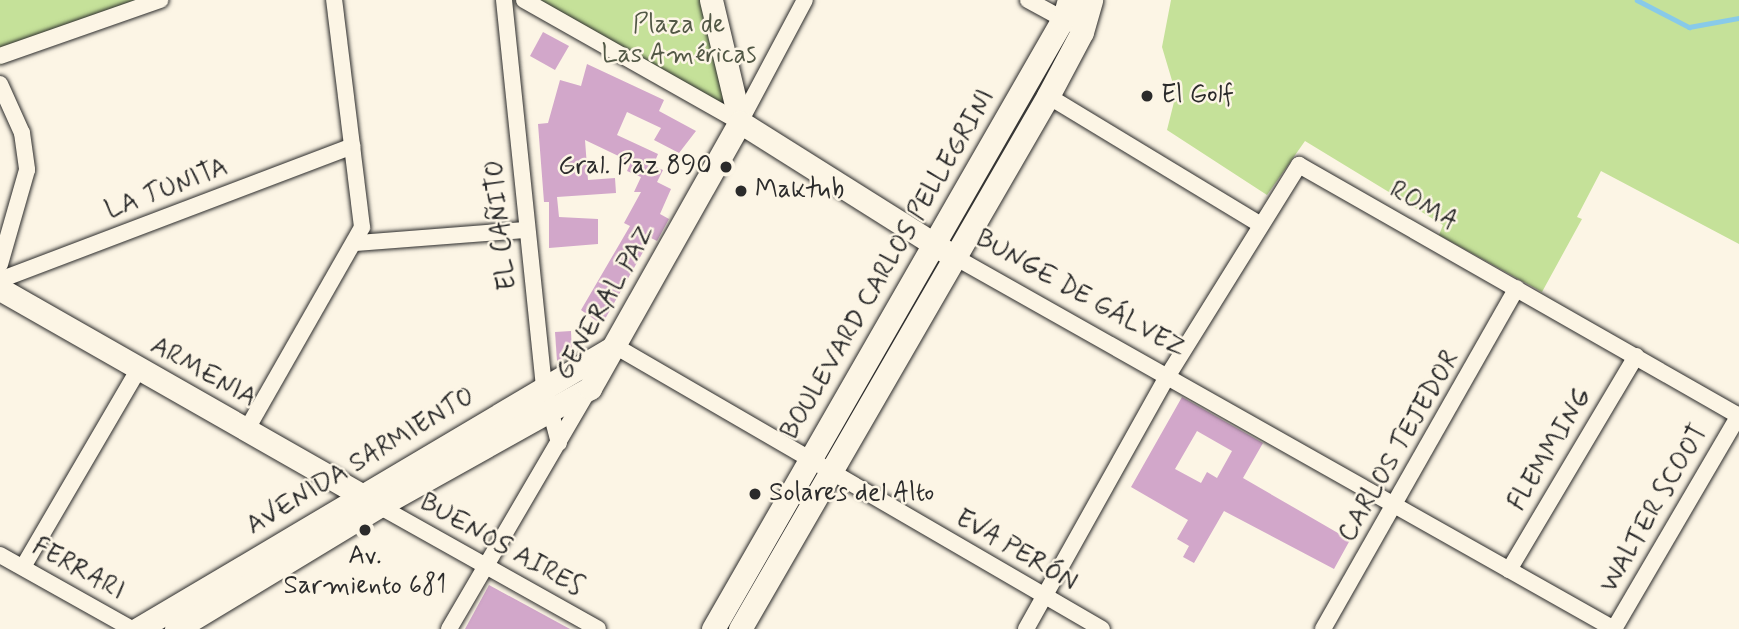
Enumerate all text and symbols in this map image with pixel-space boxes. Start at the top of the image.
park label: Plaza de Las Américas [605,10,753,72]
place label: El Golf [1161,80,1234,112]
street label: BOULEVARD CARLOS PELLEGRINI [774,82,1004,448]
marker: El Golf [1139,88,1155,104]
street label: LA TUNITA [98,151,236,229]
place label: Gral. Paz 890 [558,151,712,183]
street label: EL CAÑITO [479,156,525,294]
marker: Gral. Paz 890 [718,159,734,175]
place label: Maktub [755,175,844,207]
street label: ROMA [1383,176,1463,238]
marker: Maktub [733,183,749,199]
street label: GENERAL PAZ [550,221,662,385]
street label: BUNGE DE GÁLVEZ [969,224,1191,366]
street label: ARMENIA [145,331,261,415]
street label: CARLOS TEJEDOR [1333,347,1467,547]
street label: AVENIDA SARMIENTO [238,380,484,544]
street label: FLEMMING [1502,383,1600,517]
street label: WALTER SCOOT [1594,419,1716,599]
place label: Solares del Alto [769,478,935,510]
marker: Solares del Alto [747,486,763,502]
street label: BUENOS AIRES [414,488,588,604]
street label: EVA PERÓN [950,504,1082,598]
marker: Av. Sarmiento 681 [357,522,373,538]
street label: FERRARI [26,532,130,608]
place label: Av. Sarmiento 681 [284,541,446,602]

